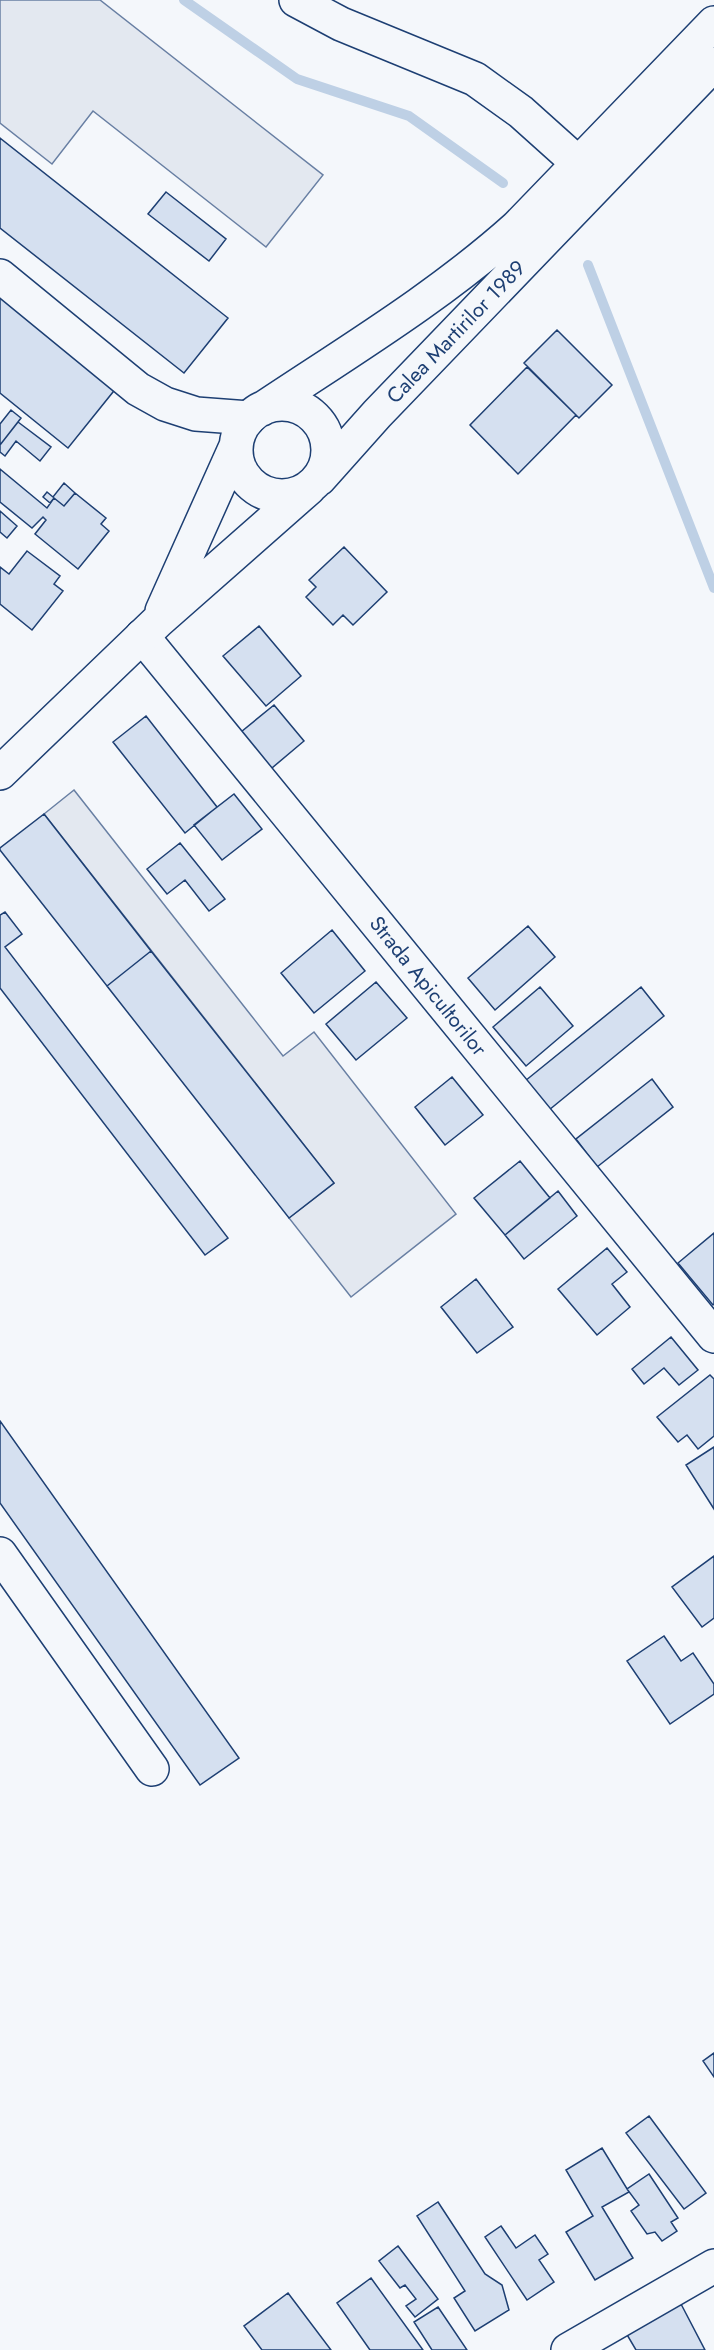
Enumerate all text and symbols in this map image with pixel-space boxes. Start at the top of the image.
street label: Calea Martirilor 1989 [380,254,532,410]
street label: Strada Apicultorilor [362,910,494,1063]

